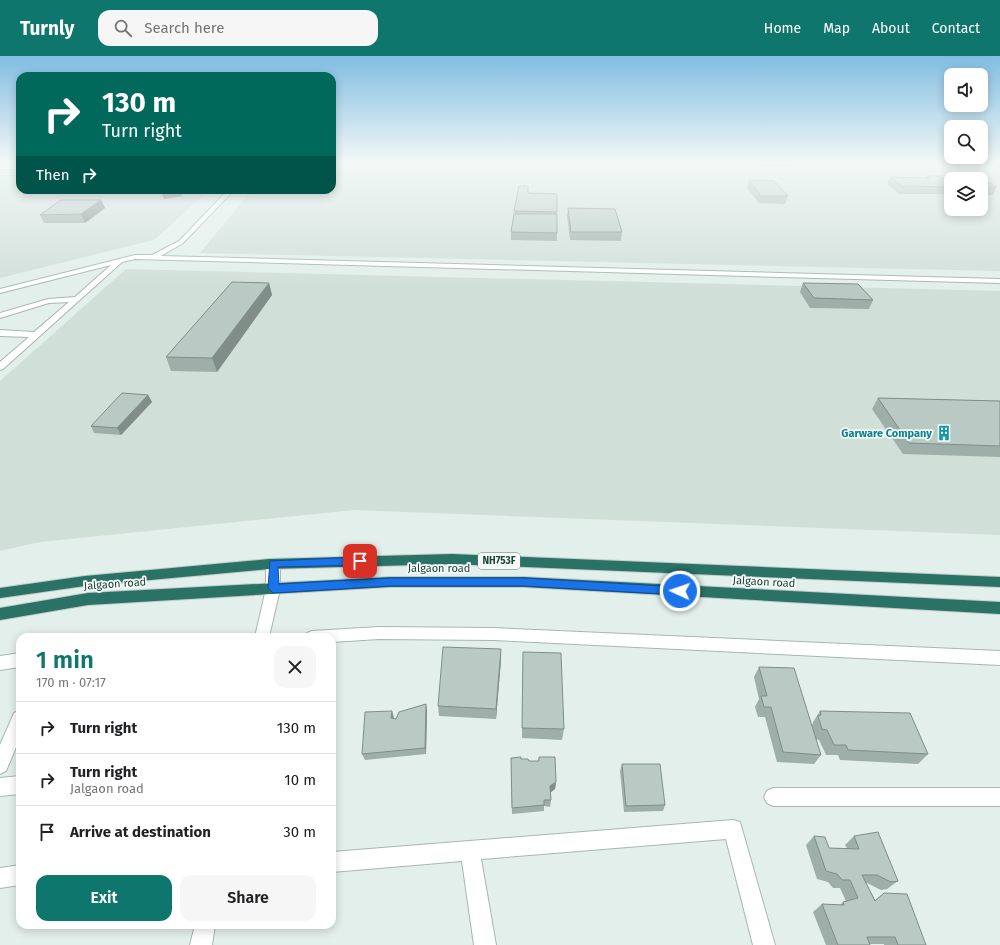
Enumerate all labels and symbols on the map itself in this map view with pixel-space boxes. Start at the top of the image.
building icon: Garware Company [935,424,953,442]
place label: Garware Company [841,427,932,440]
pin [343,544,377,578]
road number: NH753F [478,553,520,569]
street label: Jalgaon road [408,562,470,575]
position arrow [659,570,701,612]
street label: Jalgaon road [732,574,796,590]
street label: Jalgaon road [83,575,147,593]

